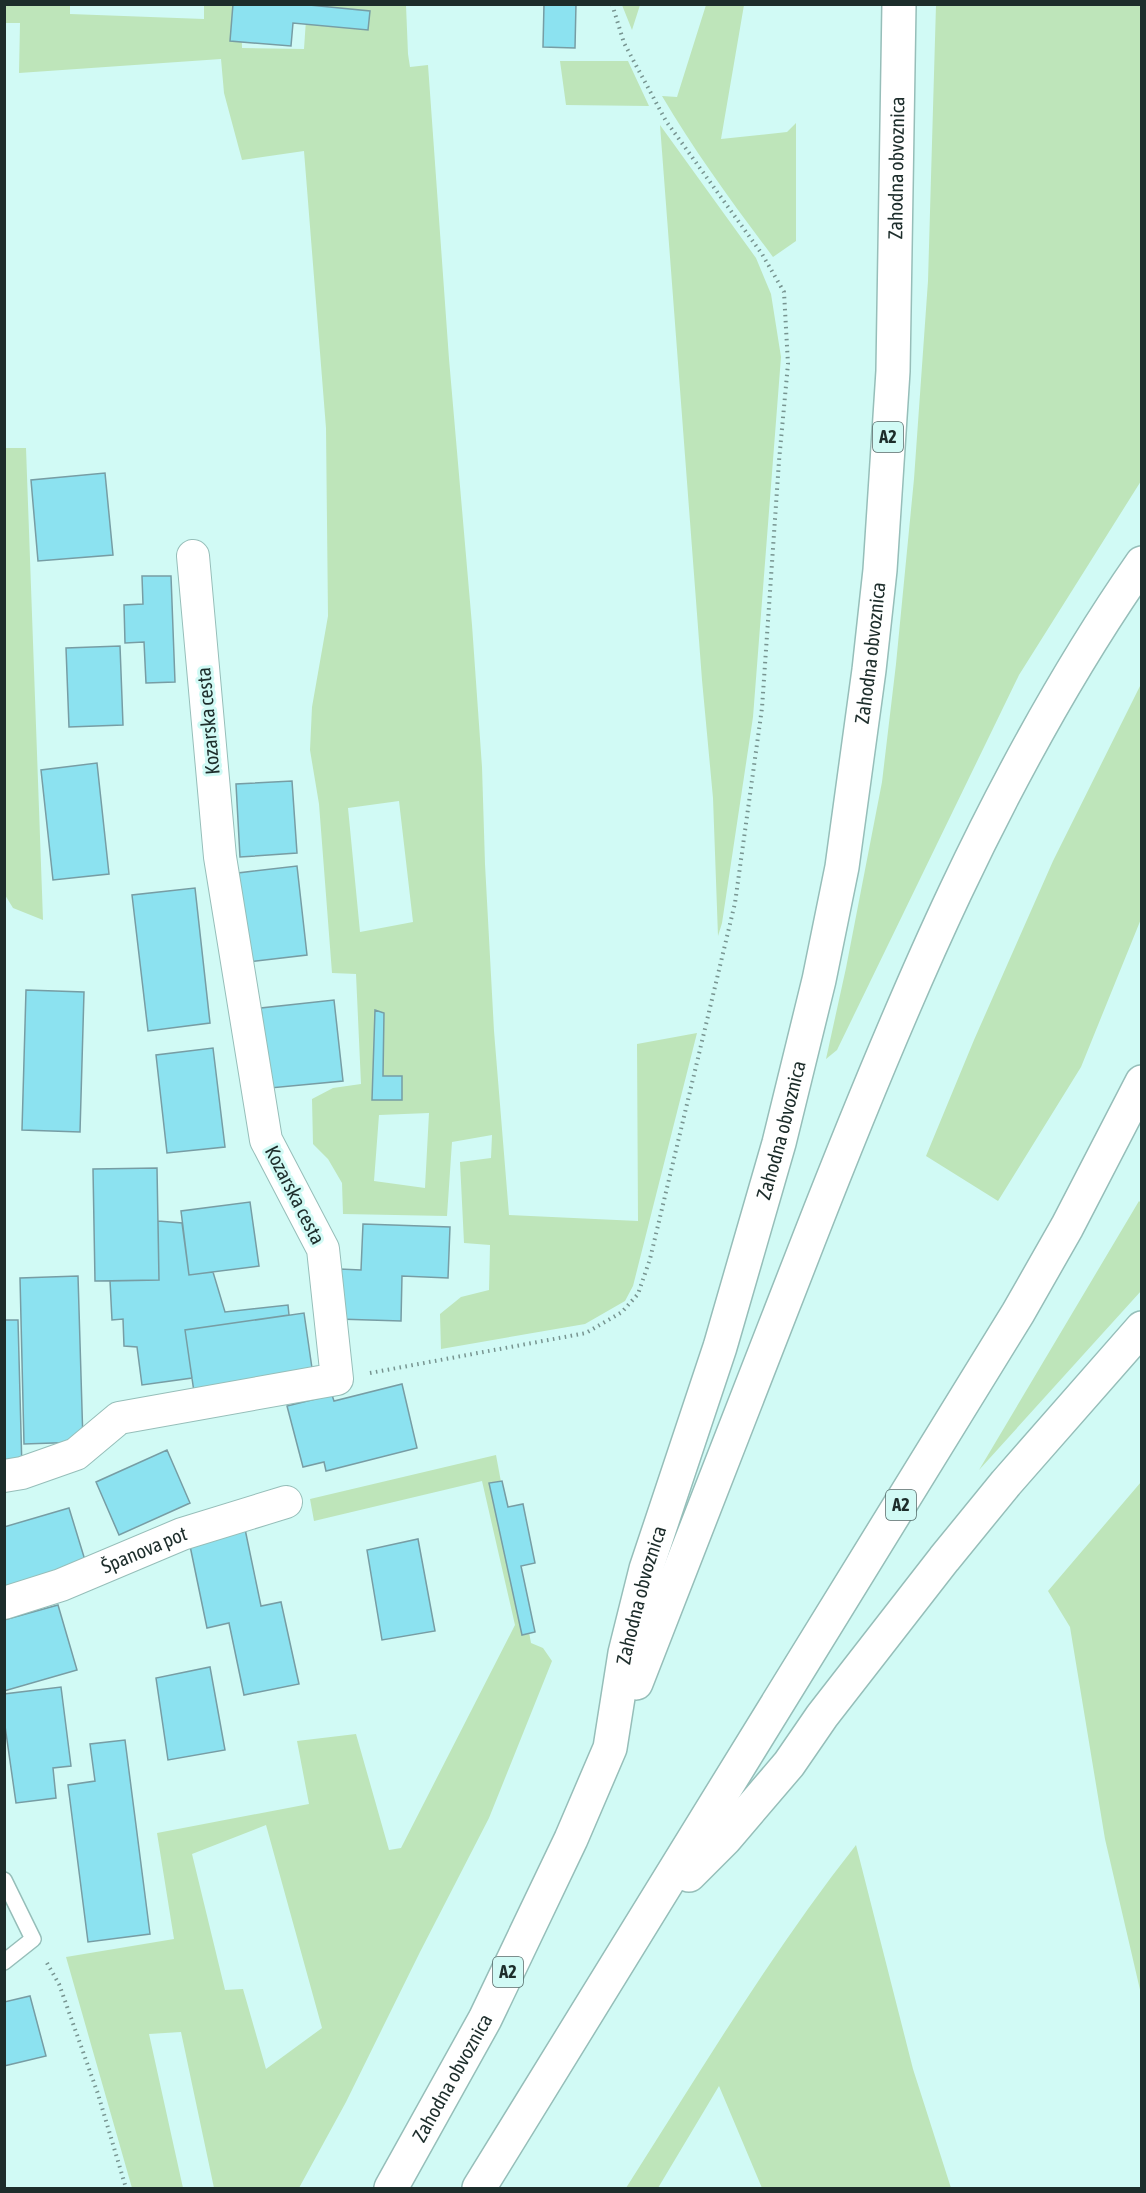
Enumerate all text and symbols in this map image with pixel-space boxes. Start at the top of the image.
street label: Zahodna obvoznica [883,96,908,240]
road number: A2 [873,422,903,452]
street label: Zahodna obvoznica [850,581,890,725]
street label: Kozarska cesta [191,666,224,776]
street label: Zahodna obvoznica [751,1058,810,1202]
street label: Kozarska cesta [261,1142,330,1248]
road number: A2 [886,1490,916,1520]
street label: Španova pot [98,1521,190,1578]
street label: Zahodna obvoznica [611,1523,671,1666]
road number: A2 [493,1957,523,1987]
street label: Zahodna obvoznica [407,2010,497,2146]

